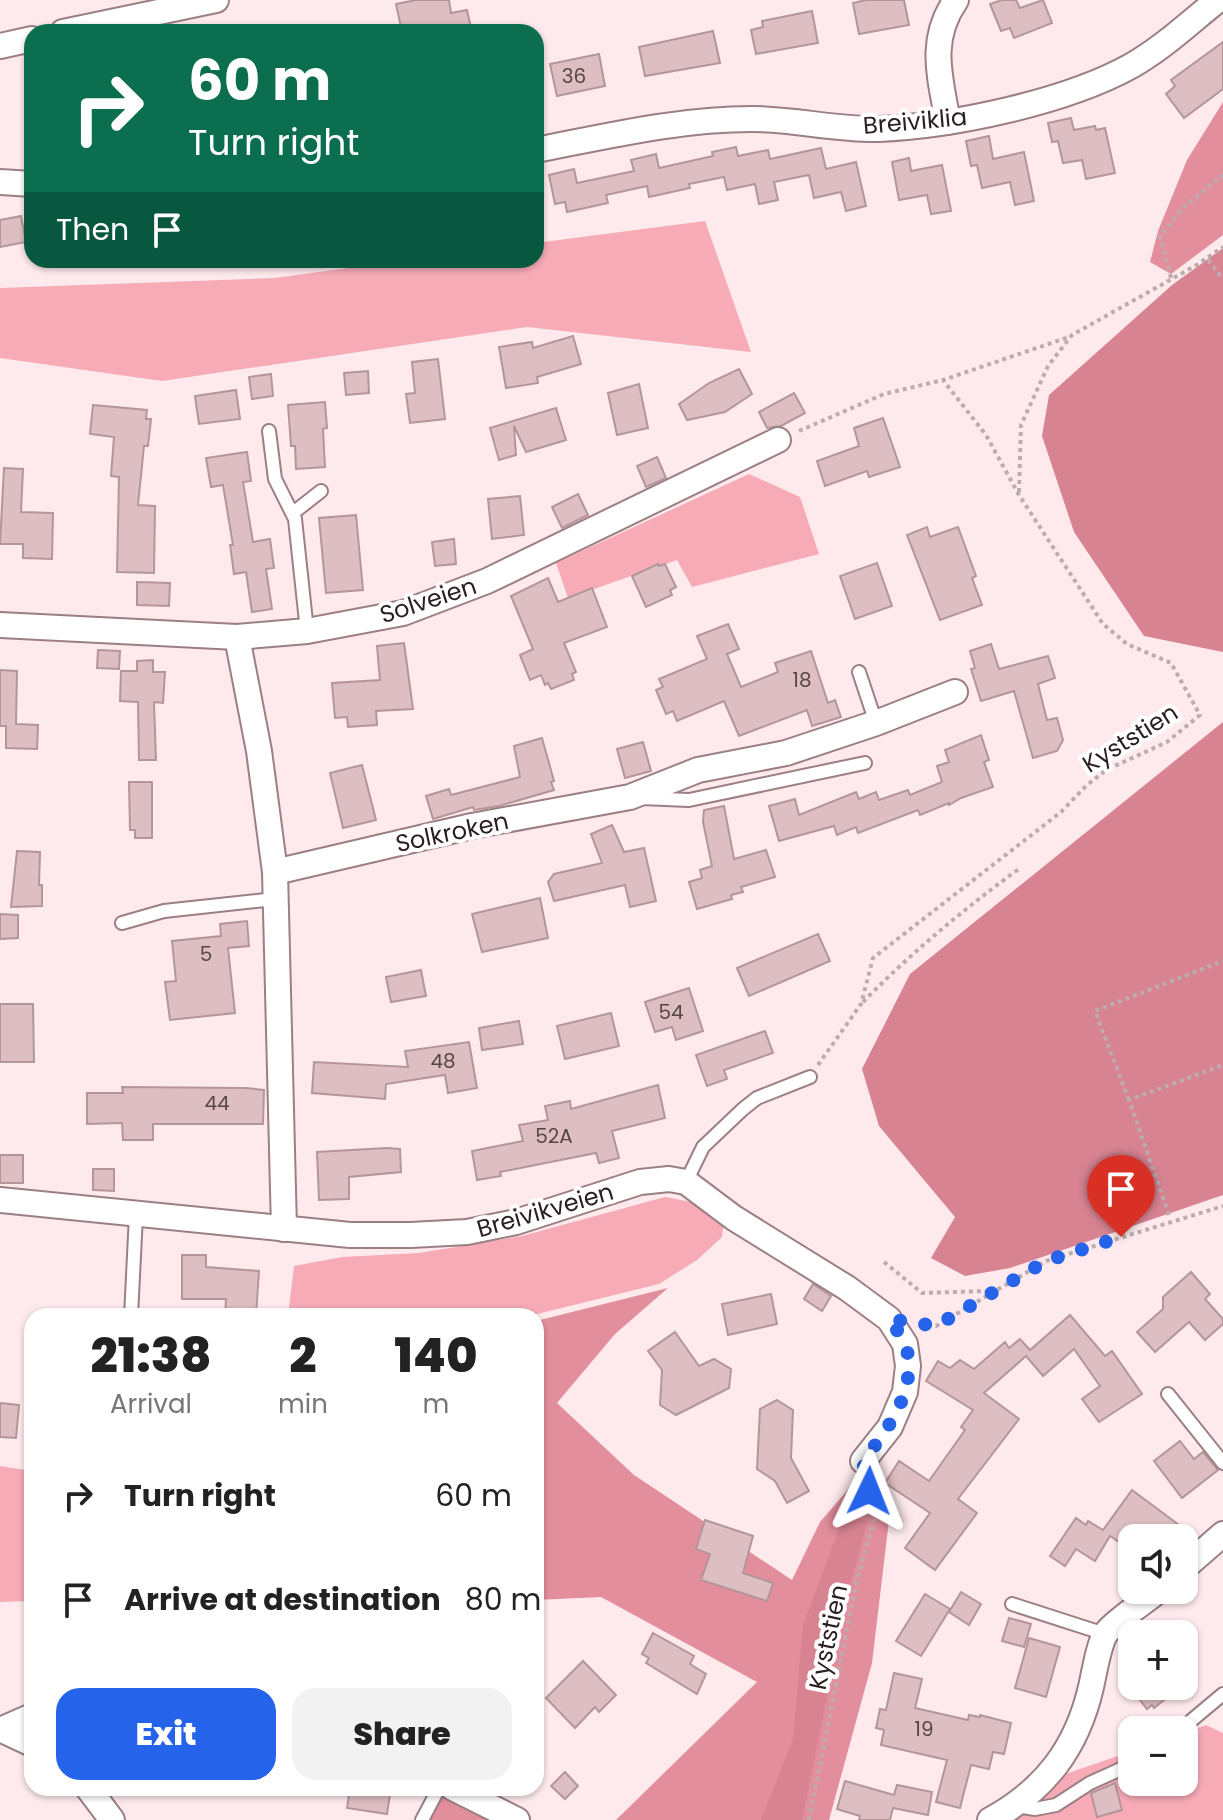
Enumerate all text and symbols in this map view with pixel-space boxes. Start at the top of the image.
text: 60 m [188,41,331,120]
icon: right [56,56,160,160]
house number: 36 [562,62,586,90]
street label: Breiviklia [862,100,968,142]
text: Turn right [188,117,359,168]
text: Then [56,208,129,251]
icon: arrive [145,208,189,252]
street label: Solveien [375,569,481,631]
house number: 18 [792,666,812,694]
street label: Kyststien [1076,696,1184,780]
street label: Solkroken [393,804,511,860]
house number: 5 [200,940,212,968]
house number: 54 [658,998,684,1026]
house number: 48 [430,1047,456,1075]
house number: 44 [204,1089,230,1117]
house number: 52A [535,1122,573,1150]
pin [1087,1155,1155,1237]
icon: arrive [1099,1167,1143,1211]
street label: Breivikveien [473,1175,617,1245]
text: 21:38 [90,1322,211,1389]
text: 2 [289,1322,317,1389]
text: 140 [394,1322,478,1389]
text: Arrival [110,1386,192,1422]
text: min [278,1386,328,1422]
text: m [423,1386,449,1422]
position arrow [827,1449,911,1533]
icon: right [56,1474,100,1518]
text: Turn right [124,1474,276,1517]
text: 60 m [435,1474,512,1517]
map controls [1118,1524,1198,1796]
button: sound [1118,1524,1198,1604]
icon: arrive [56,1578,100,1622]
text: Arrive at destination [124,1578,441,1621]
text: 80 m [465,1578,541,1621]
street label: Kyststien [801,1581,855,1693]
button: + [1118,1620,1198,1700]
button: Exit [56,1688,276,1780]
button: Share [292,1688,512,1780]
house number: 19 [915,1715,934,1743]
button: − [1118,1716,1198,1796]

